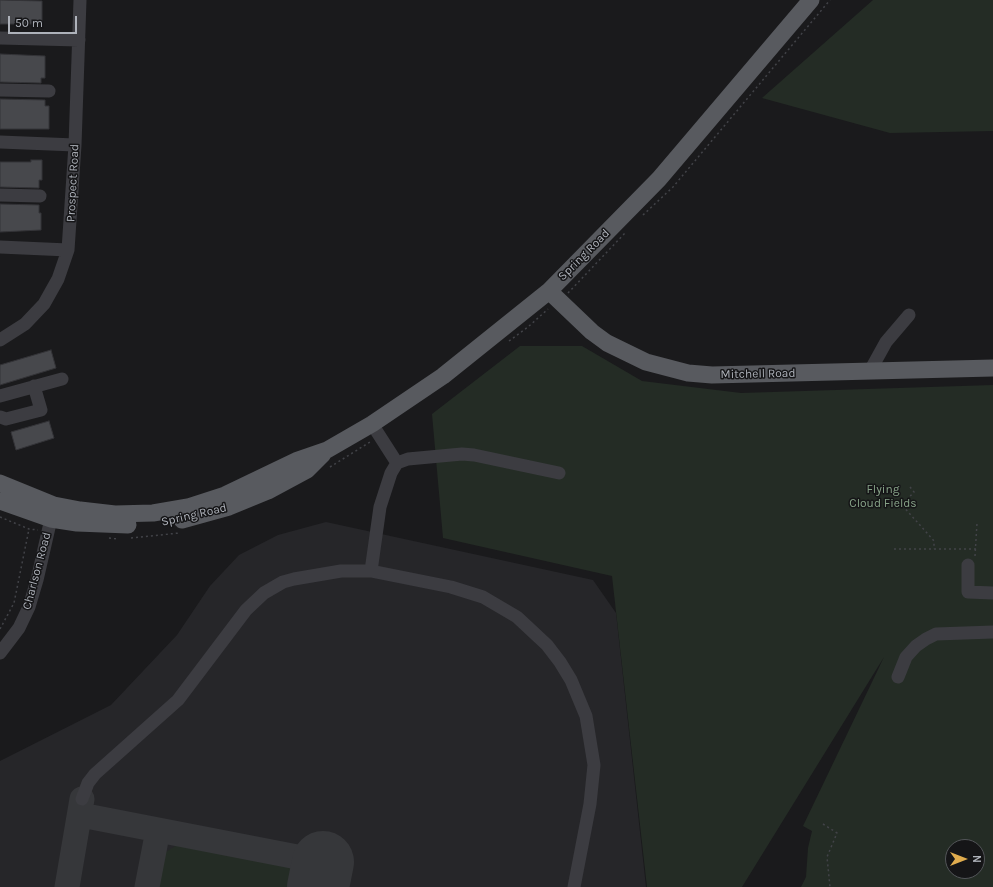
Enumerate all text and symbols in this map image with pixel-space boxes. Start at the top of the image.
scale bar [10,8,79,34]
text: 50 m [15,16,43,30]
street label: Prospect Road [64,144,82,222]
street label: Spring Road [555,226,613,284]
street label: Mitchell Road [720,366,796,382]
park label: Flying Cloud Fields [849,483,917,511]
street label: Spring Road [160,500,228,530]
street label: Charlson Road [20,531,54,611]
north arrow [945,839,985,879]
text: N [970,855,983,863]

